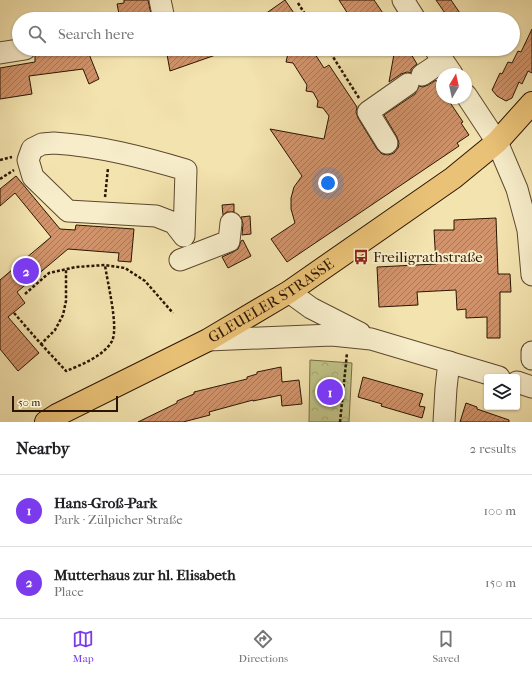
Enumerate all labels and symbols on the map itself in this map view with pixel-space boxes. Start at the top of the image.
north arrow [436,68,472,104]
your location [318,173,338,193]
bus stop icon: Freiligrathstraße [352,248,370,266]
place label: Freiligrathstraße [373,248,483,266]
street label: GLEUELER STRASSE [205,255,337,347]
pin: 2 [13,256,39,286]
pin: 1 [317,377,343,407]
scale bar [12,394,118,413]

